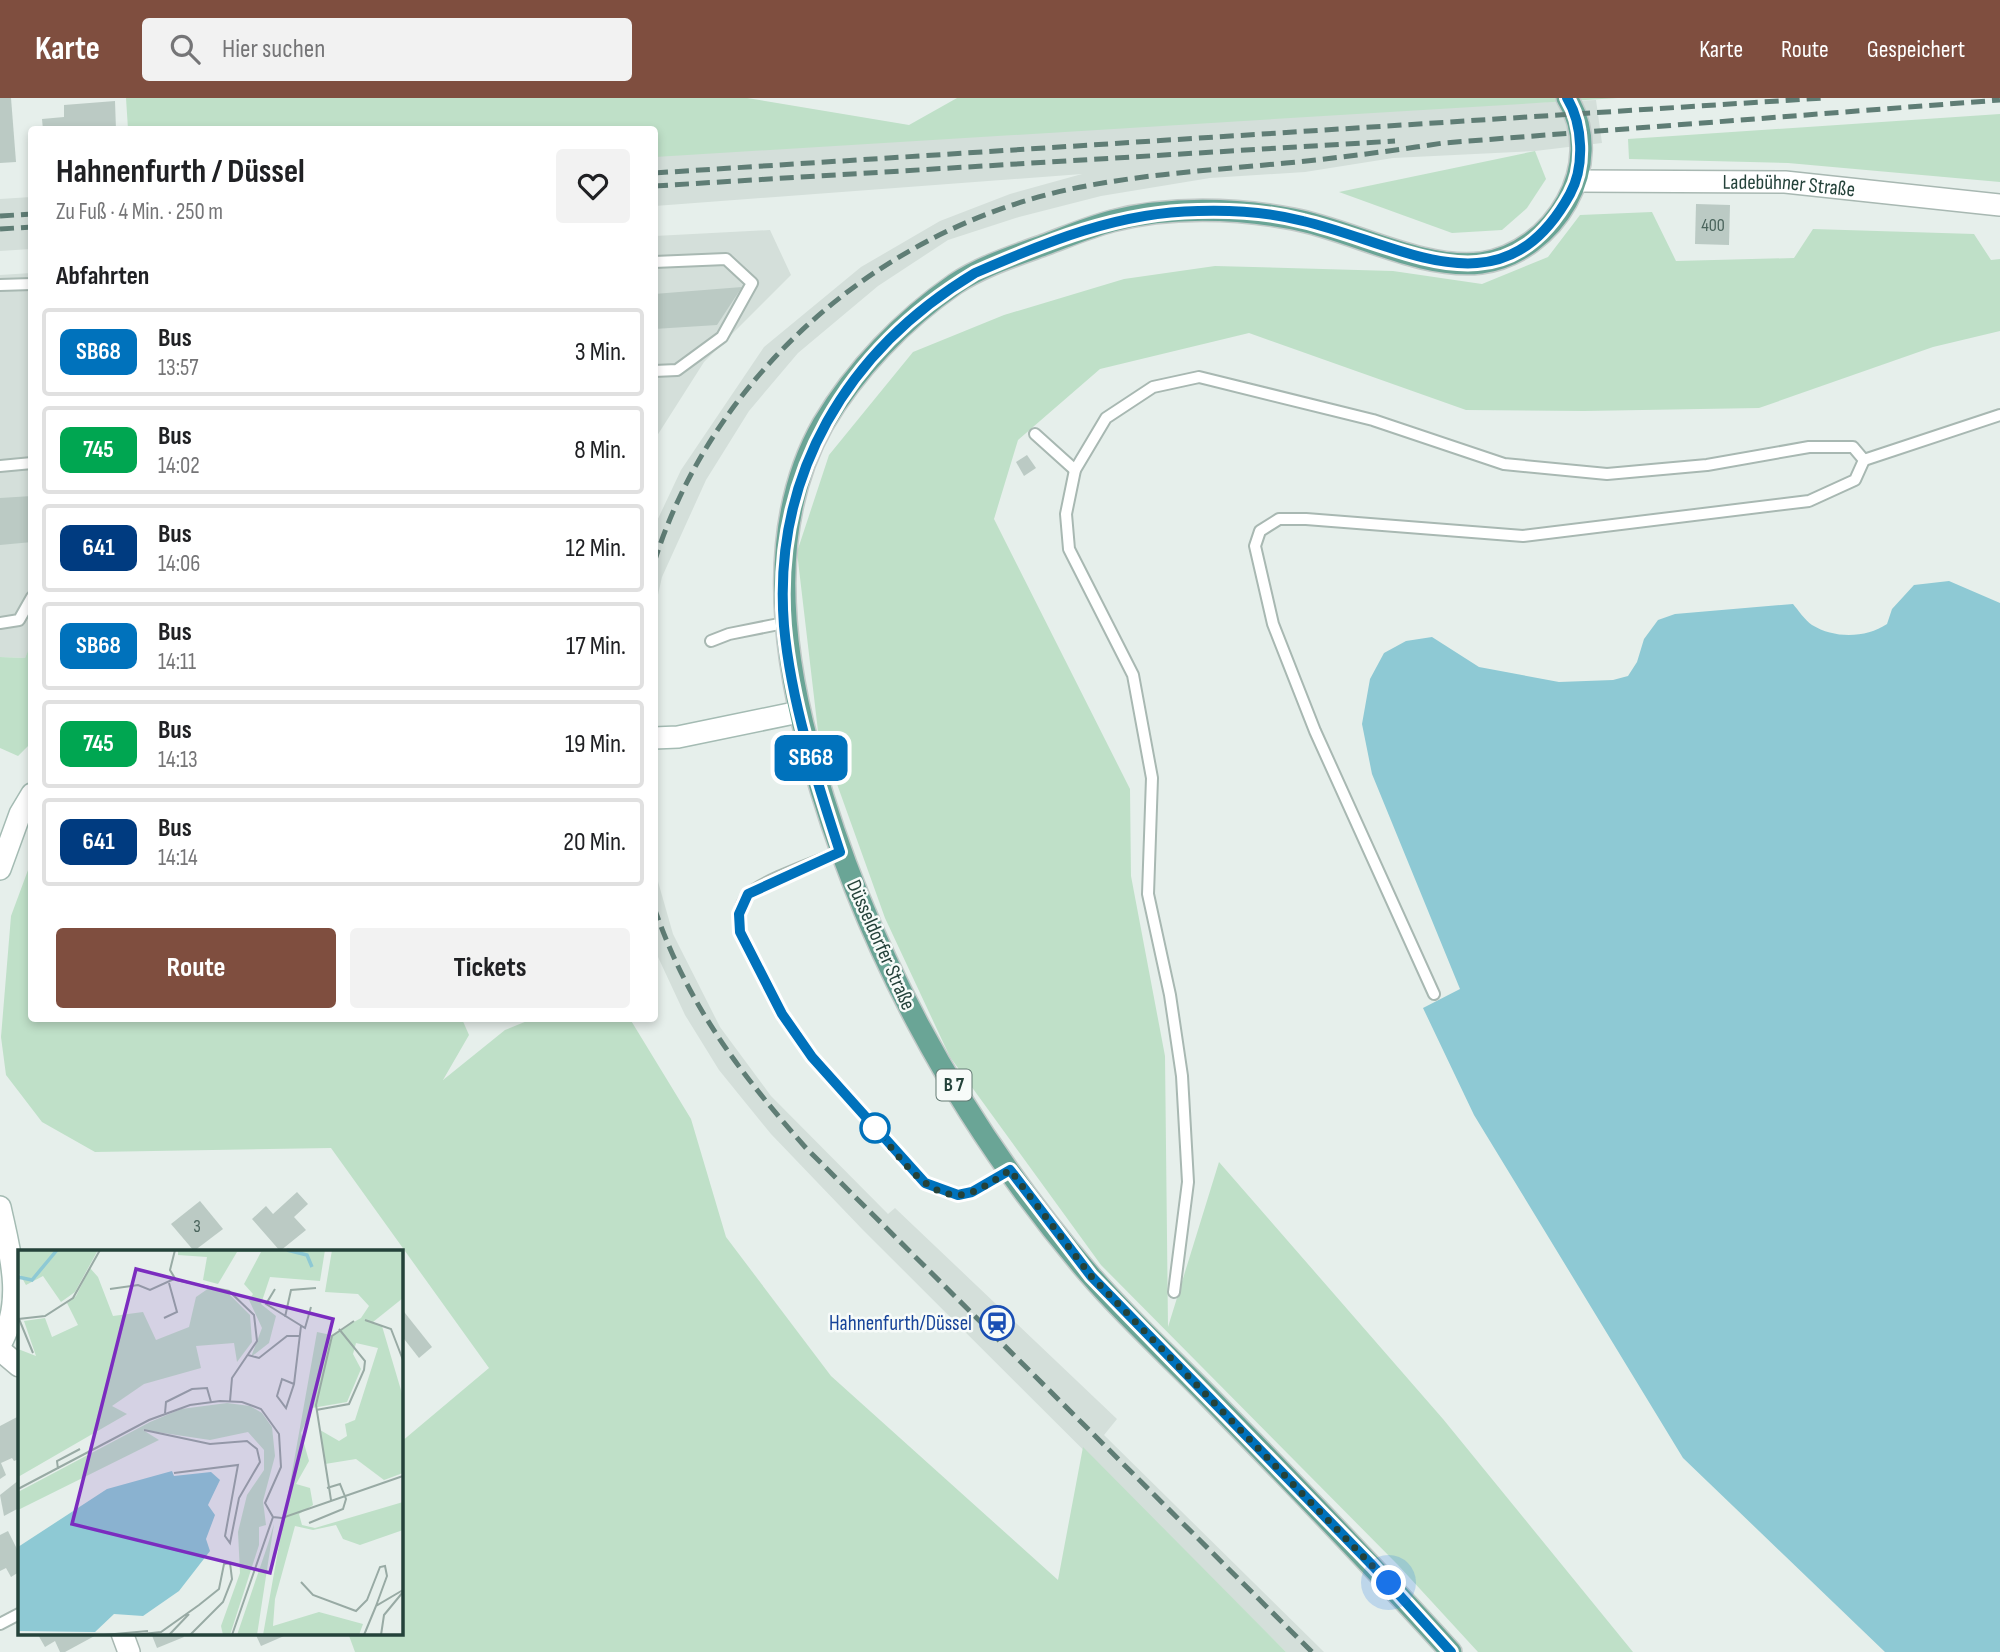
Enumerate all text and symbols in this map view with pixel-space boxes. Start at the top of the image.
search box [142,18,632,81]
text: Karte [35,29,100,69]
icon: search [166,30,204,68]
text: Hier suchen [222,34,325,65]
text: Karte [1699,35,1743,64]
text: Route [1781,35,1829,64]
text: Gespeichert [1867,35,1965,64]
button: heart [556,149,630,223]
text: Hahnenfurth / Düssel [56,152,305,192]
street label: Ladebühner Straße [1722,169,1856,202]
text: Zu Fuß · 4 Min. · 250 m [56,198,223,226]
house number: 400 [1701,215,1725,236]
text: Abfahrten [56,261,149,292]
text: Bus [158,323,192,354]
text: SB68 [76,337,121,366]
text: 3 Min. [575,337,626,368]
text: 13:57 [158,354,198,382]
text: Bus [158,421,192,452]
text: 745 [83,435,114,464]
text: 8 Min. [574,435,626,466]
text: 14:02 [158,452,200,480]
text: Bus [158,519,192,550]
text: 641 [82,533,115,562]
text: 12 Min. [565,533,626,564]
text: 14:06 [158,550,200,578]
text: Bus [158,617,192,648]
text: SB68 [76,631,121,660]
text: 17 Min. [566,631,626,662]
text: 14:11 [158,648,196,676]
text: Bus [158,715,192,746]
text: 745 [83,729,114,758]
text: 19 Min. [565,729,626,760]
line badge: SB68 [762,735,860,781]
text: SB68 [789,743,833,772]
text: 14:13 [158,746,198,774]
text: Bus [158,813,192,844]
text: 641 [82,827,115,856]
text: 20 Min. [563,827,626,858]
text: 14:14 [158,844,198,872]
street label: Düsseldorfer Straße [841,876,921,1014]
button: Route [56,928,336,1008]
button: Tickets [350,928,630,1008]
road number: B 7 [936,1070,972,1100]
unlabelled marker [860,1113,890,1143]
house number: 3 [193,1216,201,1237]
inset map [18,1250,402,1634]
station icon: Hahnenfurth/Düssel [978,1304,1016,1342]
place label: Hahnenfurth/Düssel [829,1311,972,1336]
your location [1371,1565,1406,1600]

